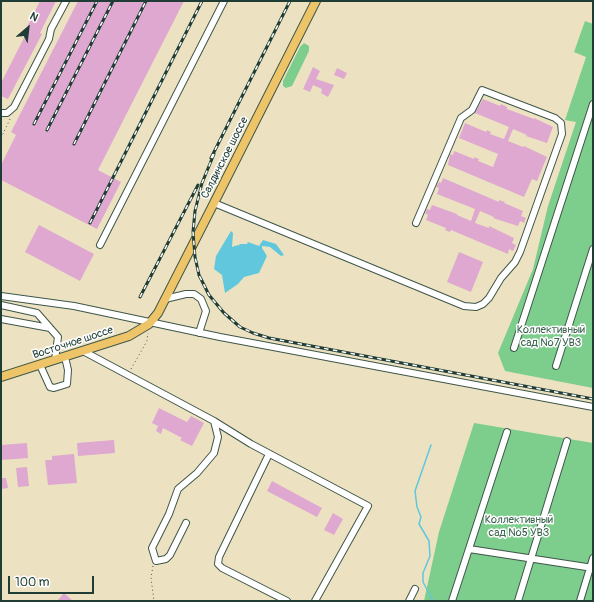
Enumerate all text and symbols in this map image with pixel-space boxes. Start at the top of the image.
north arrow [8,8,48,48]
text: N [28,9,40,24]
street label: Салдинское шоссе [199,115,251,201]
park label: Коллективный сад №7 УВЗ [517,323,585,349]
street label: Восточное шоссе [31,324,115,362]
park label: Коллективный сад №5 УВЗ [485,513,553,539]
scale bar [10,568,96,594]
text: 100 m [15,575,49,590]

